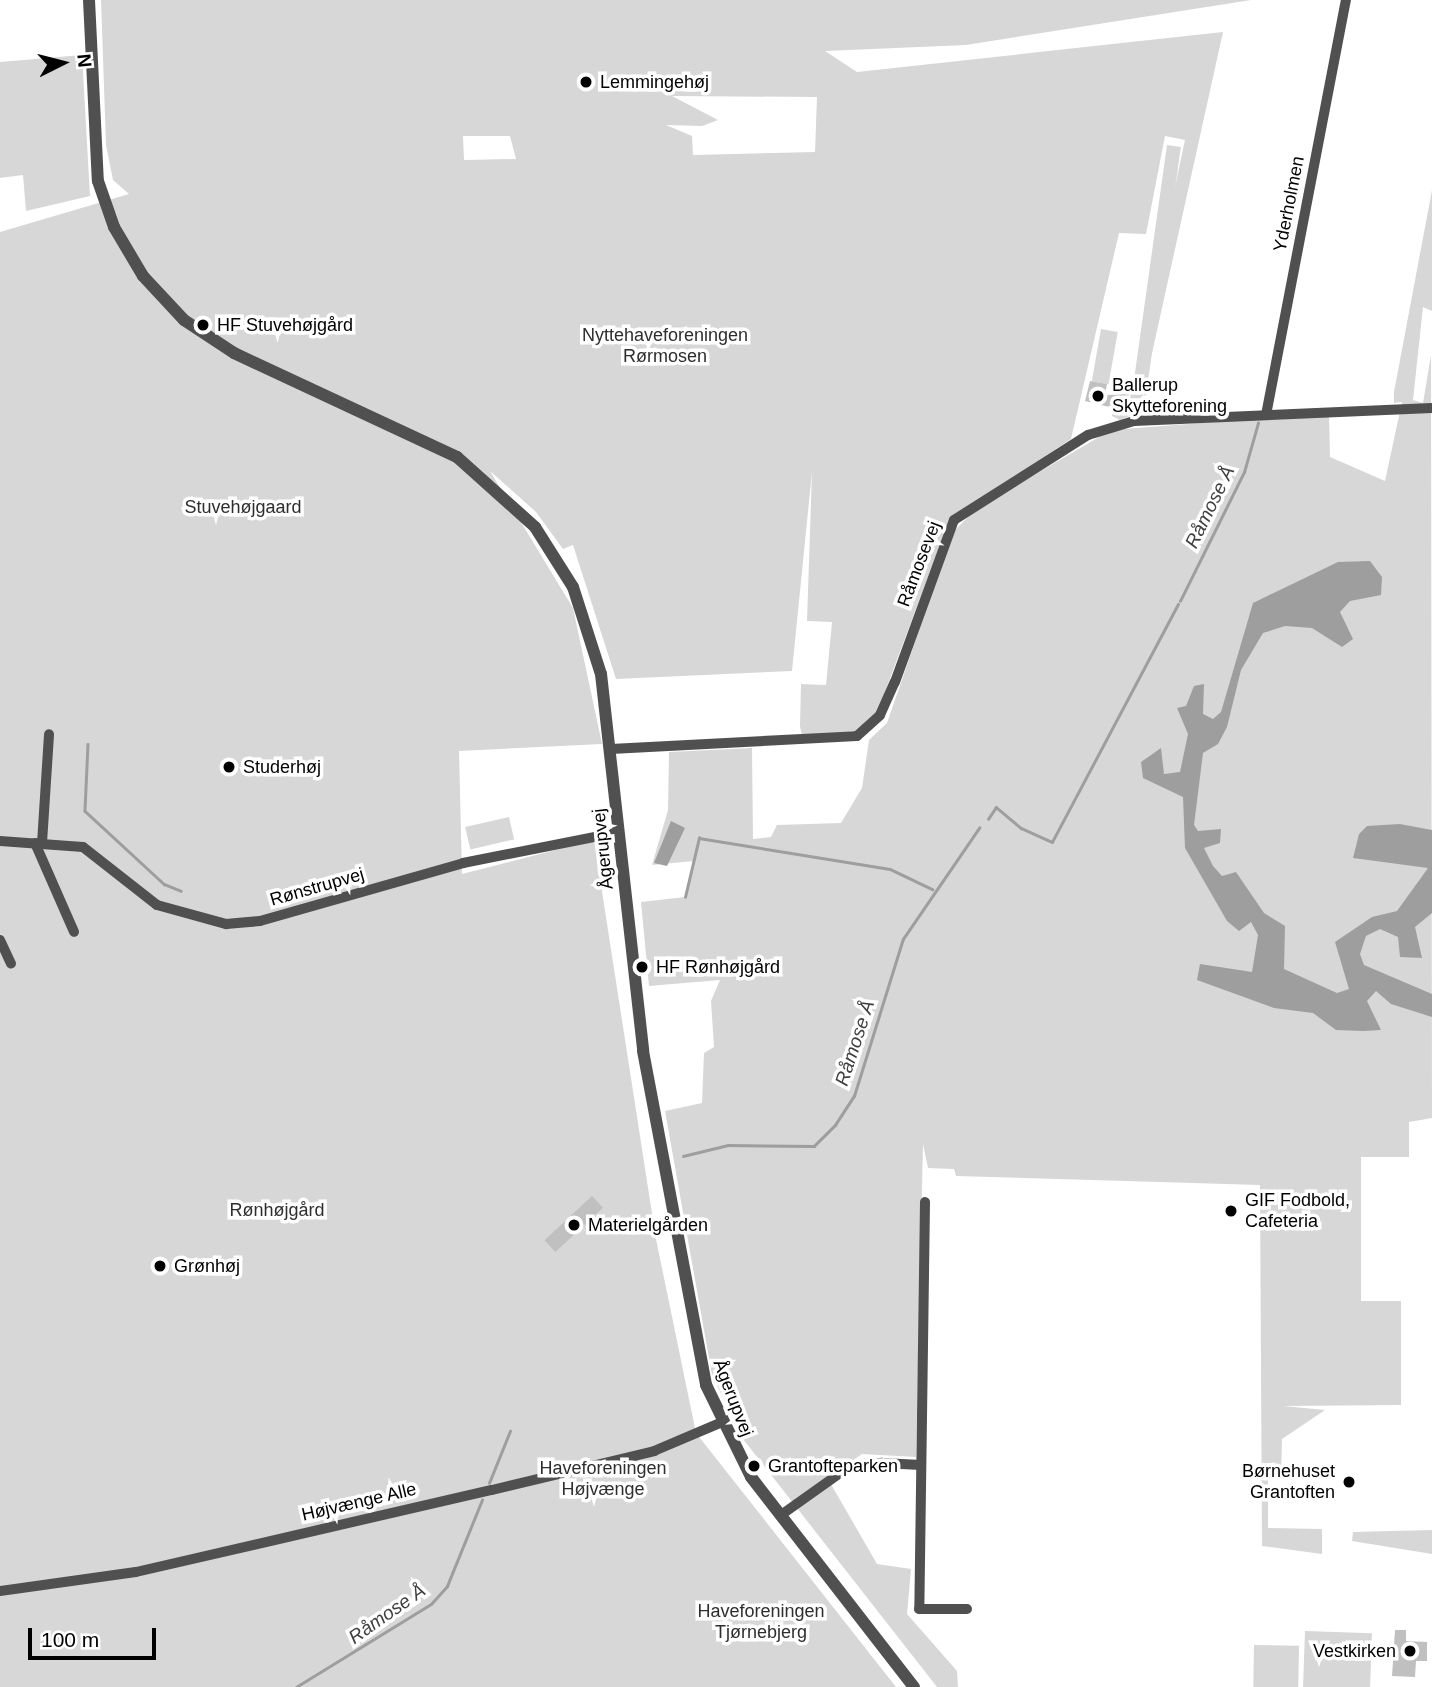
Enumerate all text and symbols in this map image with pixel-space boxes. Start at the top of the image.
north arrow [28,28,98,98]
text: N [73,53,96,69]
place label: Lemmingehøj [600,71,709,93]
marker: Lemmingehøj [578,74,594,90]
street label: Yderholmen [1269,154,1309,254]
place label: HF Stuvehøjgård [217,314,353,336]
marker: HF Stuvehøjgård [195,317,211,333]
park label: Nyttehaveforeningen Rørmosen [582,325,748,368]
place label: Ballerup Skytteforening [1112,375,1227,418]
marker: Ballerup Skytteforening [1090,388,1106,404]
water label: Råmose Å [1180,462,1240,552]
park label: Stuvehøjgaard [184,496,302,518]
street label: Råmosevej [893,518,945,610]
place label: Studerhøj [243,756,321,778]
marker: Studerhøj [221,759,237,775]
street label: Ågerupvej [588,808,618,890]
street label: Rønstrupvej [267,863,367,911]
place label: HF Rønhøjgård [656,956,780,978]
marker: HF Rønhøjgård [634,959,650,975]
water label: Råmose Å [830,997,880,1089]
place label: GIF Fodbold, Cafeteria [1245,1190,1350,1232]
park label: Rønhøjgård [229,1199,325,1221]
marker: GIF Fodbold, Cafeteria [1223,1203,1239,1219]
place label: Materielgården [588,1214,708,1236]
marker: Materielgården [566,1217,582,1233]
place label: Grønhøj [174,1255,240,1277]
marker: Grønhøj [152,1258,168,1274]
street label: Ågerupvej [708,1356,758,1440]
place label: Grantofteparken [768,1455,898,1477]
park label: Haveforeningen Højvænge [539,1458,667,1500]
marker: Grantofteparken [746,1458,762,1474]
place label: Børnehuset Grantoften [1242,1461,1335,1504]
marker: Børnehuset Grantoften [1341,1474,1357,1490]
street label: Højvænge Alle [299,1478,419,1526]
water label: Råmose Å [344,1579,430,1649]
park label: Haveforeningen Tjørnebjerg [697,1601,825,1644]
scale bar [32,1614,159,1658]
text: 100 m [41,1628,99,1651]
place label: Vestkirken [1313,1640,1396,1662]
marker: Vestkirken [1402,1643,1418,1659]

